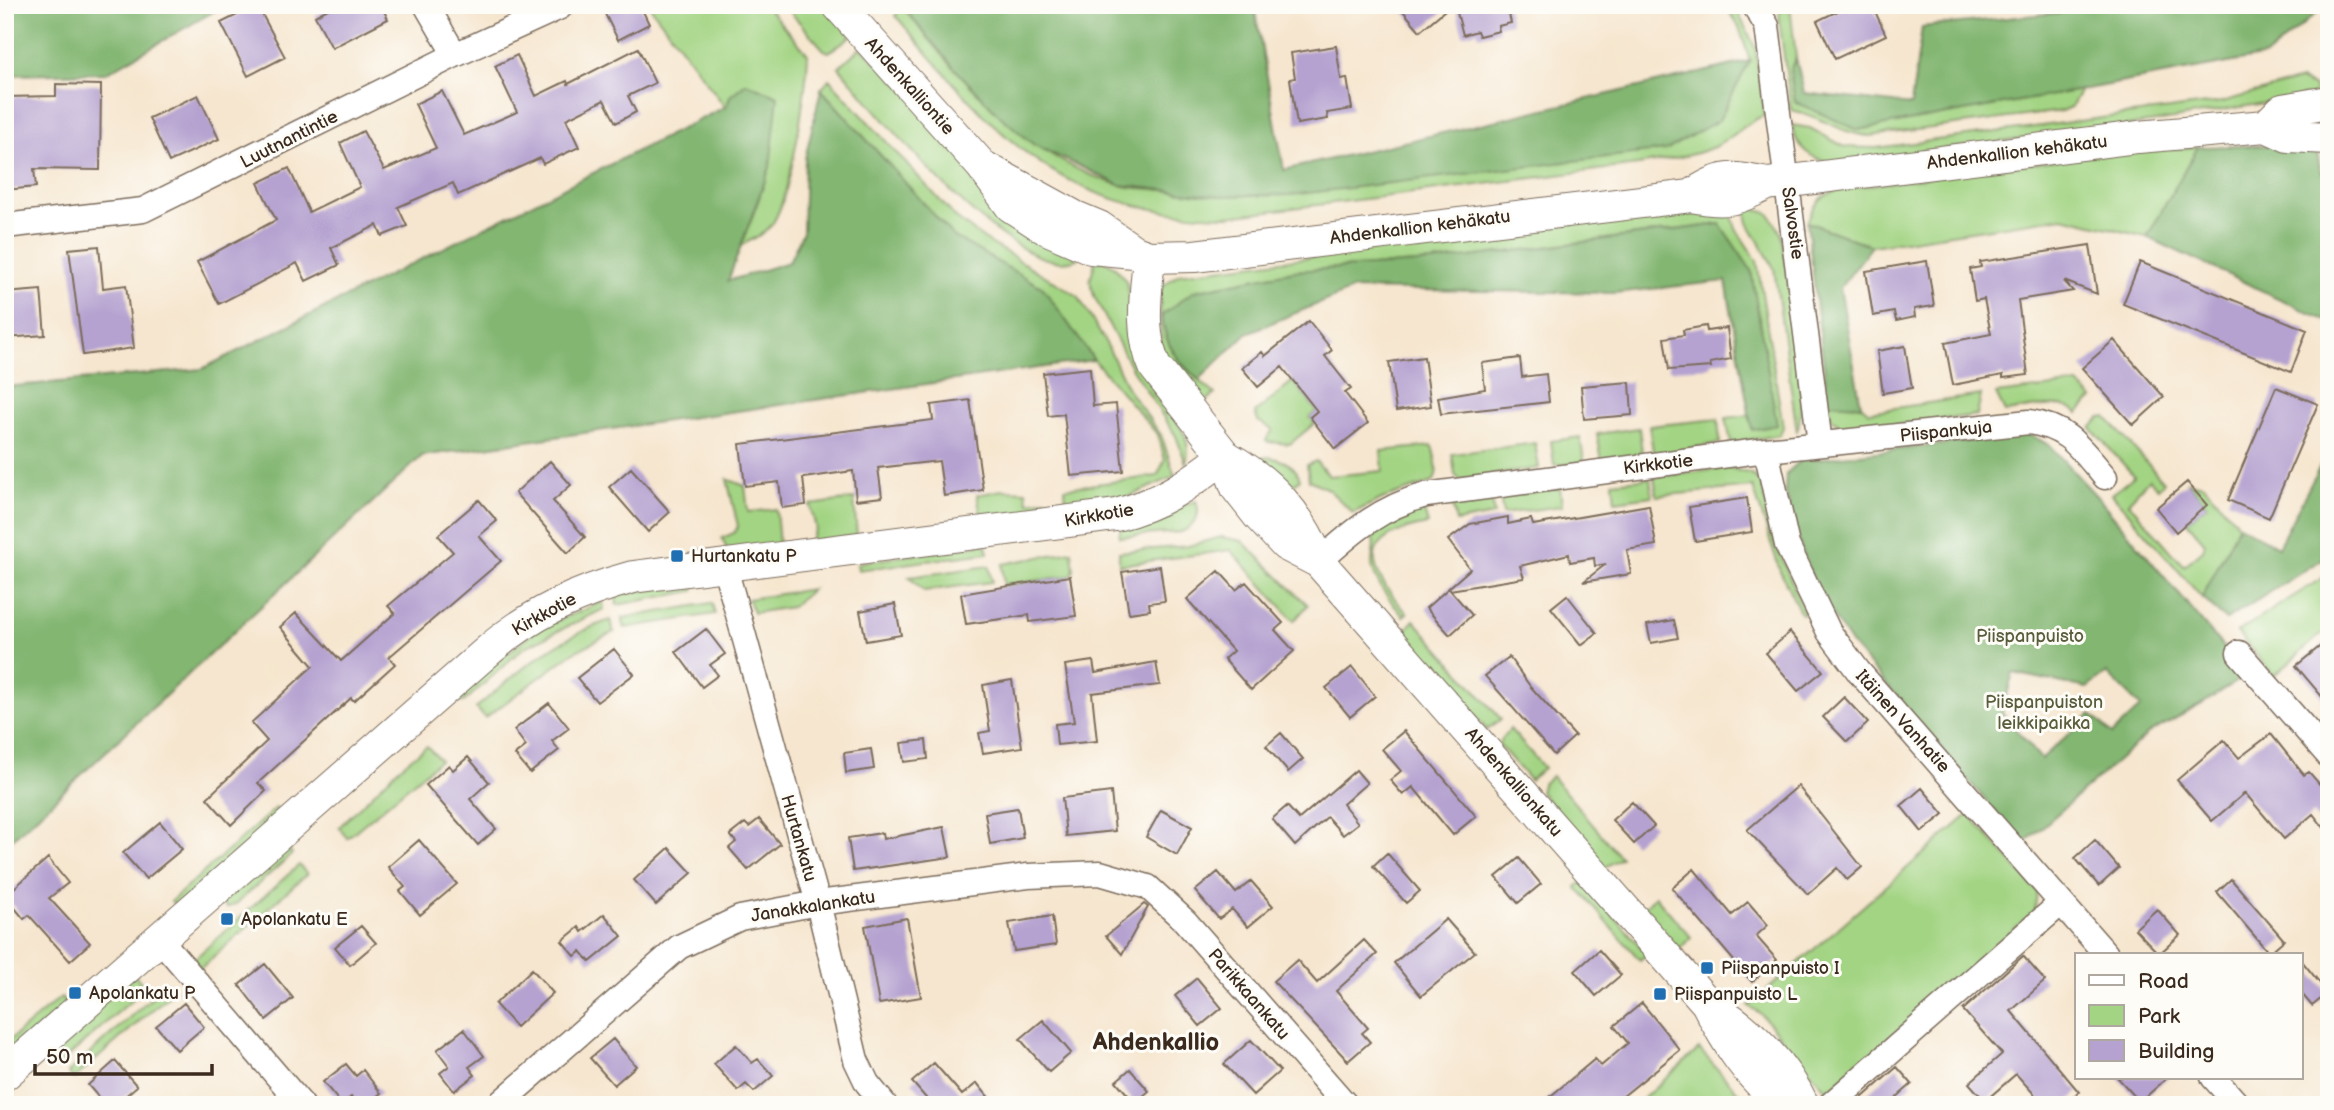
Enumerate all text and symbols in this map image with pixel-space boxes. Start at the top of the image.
street label: Ahdenkalliontie [860,33,959,140]
street label: Luutnantintie [237,106,342,173]
street label: Ahdenkallion kehäkatu [1926,131,2109,174]
street label: Salvostie [1777,185,1808,261]
street label: Ahdenkallion kehäkatu [1329,206,1512,249]
street label: Piispankuja [1899,416,1993,447]
street label: Kirkkotie [1622,450,1694,479]
street label: Kirkkotie [1063,499,1136,532]
place label: Hurtankatu P [691,546,797,567]
marker: Hurtankatu P [669,548,685,564]
street label: Kirkkotie [509,588,580,641]
park label: Piispanpuisto [1976,626,2084,647]
street label: Itäinen Vanhatie [1851,666,1954,777]
park label: Piispanpuiston leikkipaikka [1985,692,2103,734]
street label: Ahdenkallionkatu [1461,724,1567,841]
street label: Hurtankatu [776,792,821,884]
street label: Janakkalankatu [749,886,877,927]
place label: Apolankatu E [241,909,348,930]
marker: Apolankatu E [219,911,235,927]
street label: Parikkaankatu [1203,945,1294,1044]
legend [2075,953,2302,1078]
place label: Piispanpuisto I [1721,958,1840,979]
marker: Piispanpuisto I [1699,960,1715,976]
text: Road [2138,969,2189,994]
place label: Apolankatu P [89,983,196,1004]
place label: Piispanpuisto L [1674,984,1798,1005]
marker: Apolankatu P [67,985,83,1001]
marker: Piispanpuisto L [1652,986,1668,1002]
text: Park [2138,1004,2181,1029]
district label: Ahdenkallio [1092,1028,1219,1057]
scale bar [35,1033,212,1077]
text: Building [2138,1039,2214,1064]
text: 50 m [46,1045,93,1070]

